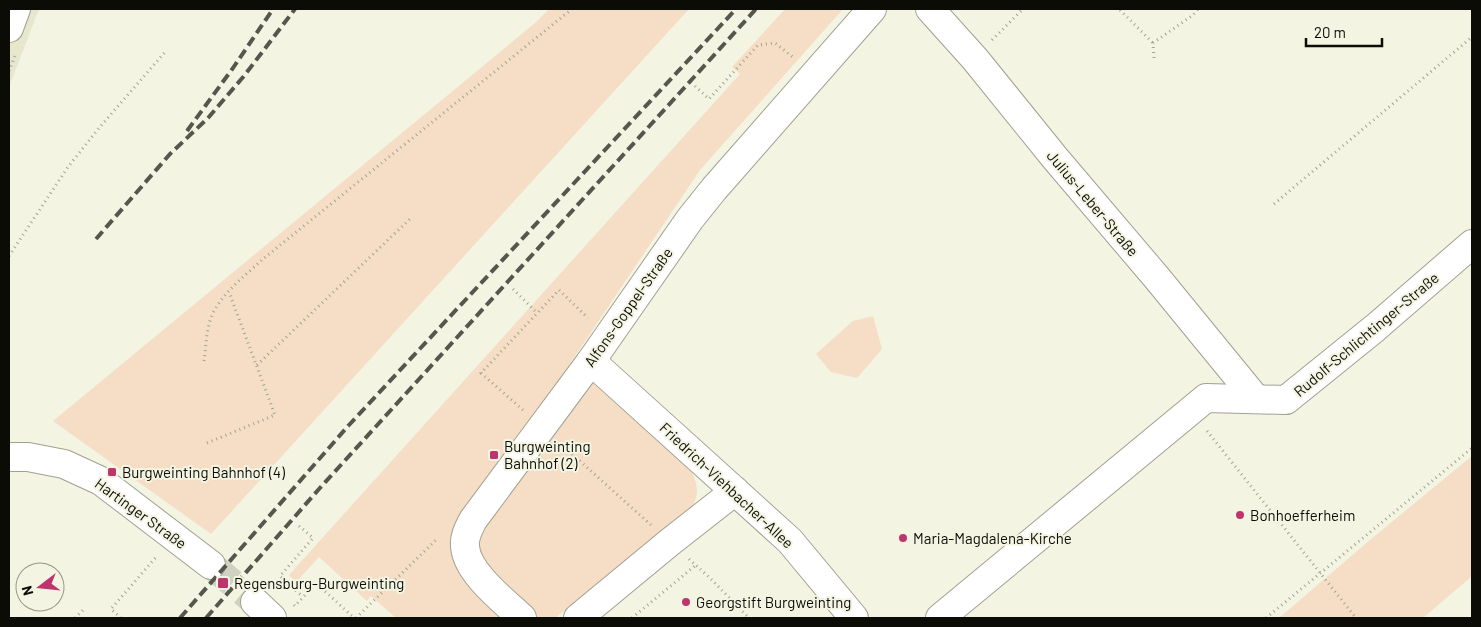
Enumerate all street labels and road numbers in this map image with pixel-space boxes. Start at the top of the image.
street label: Julius-Leber-Straße [1043,146,1143,260]
street label: Alfons-Goppel-Straße [580,244,676,370]
street label: Rudolf-Schlichtinger-Straße [1290,268,1442,400]
street label: Friedrich-Viehbacher-Allee [656,418,798,552]
street label: Hartinger Straße [92,474,190,552]

